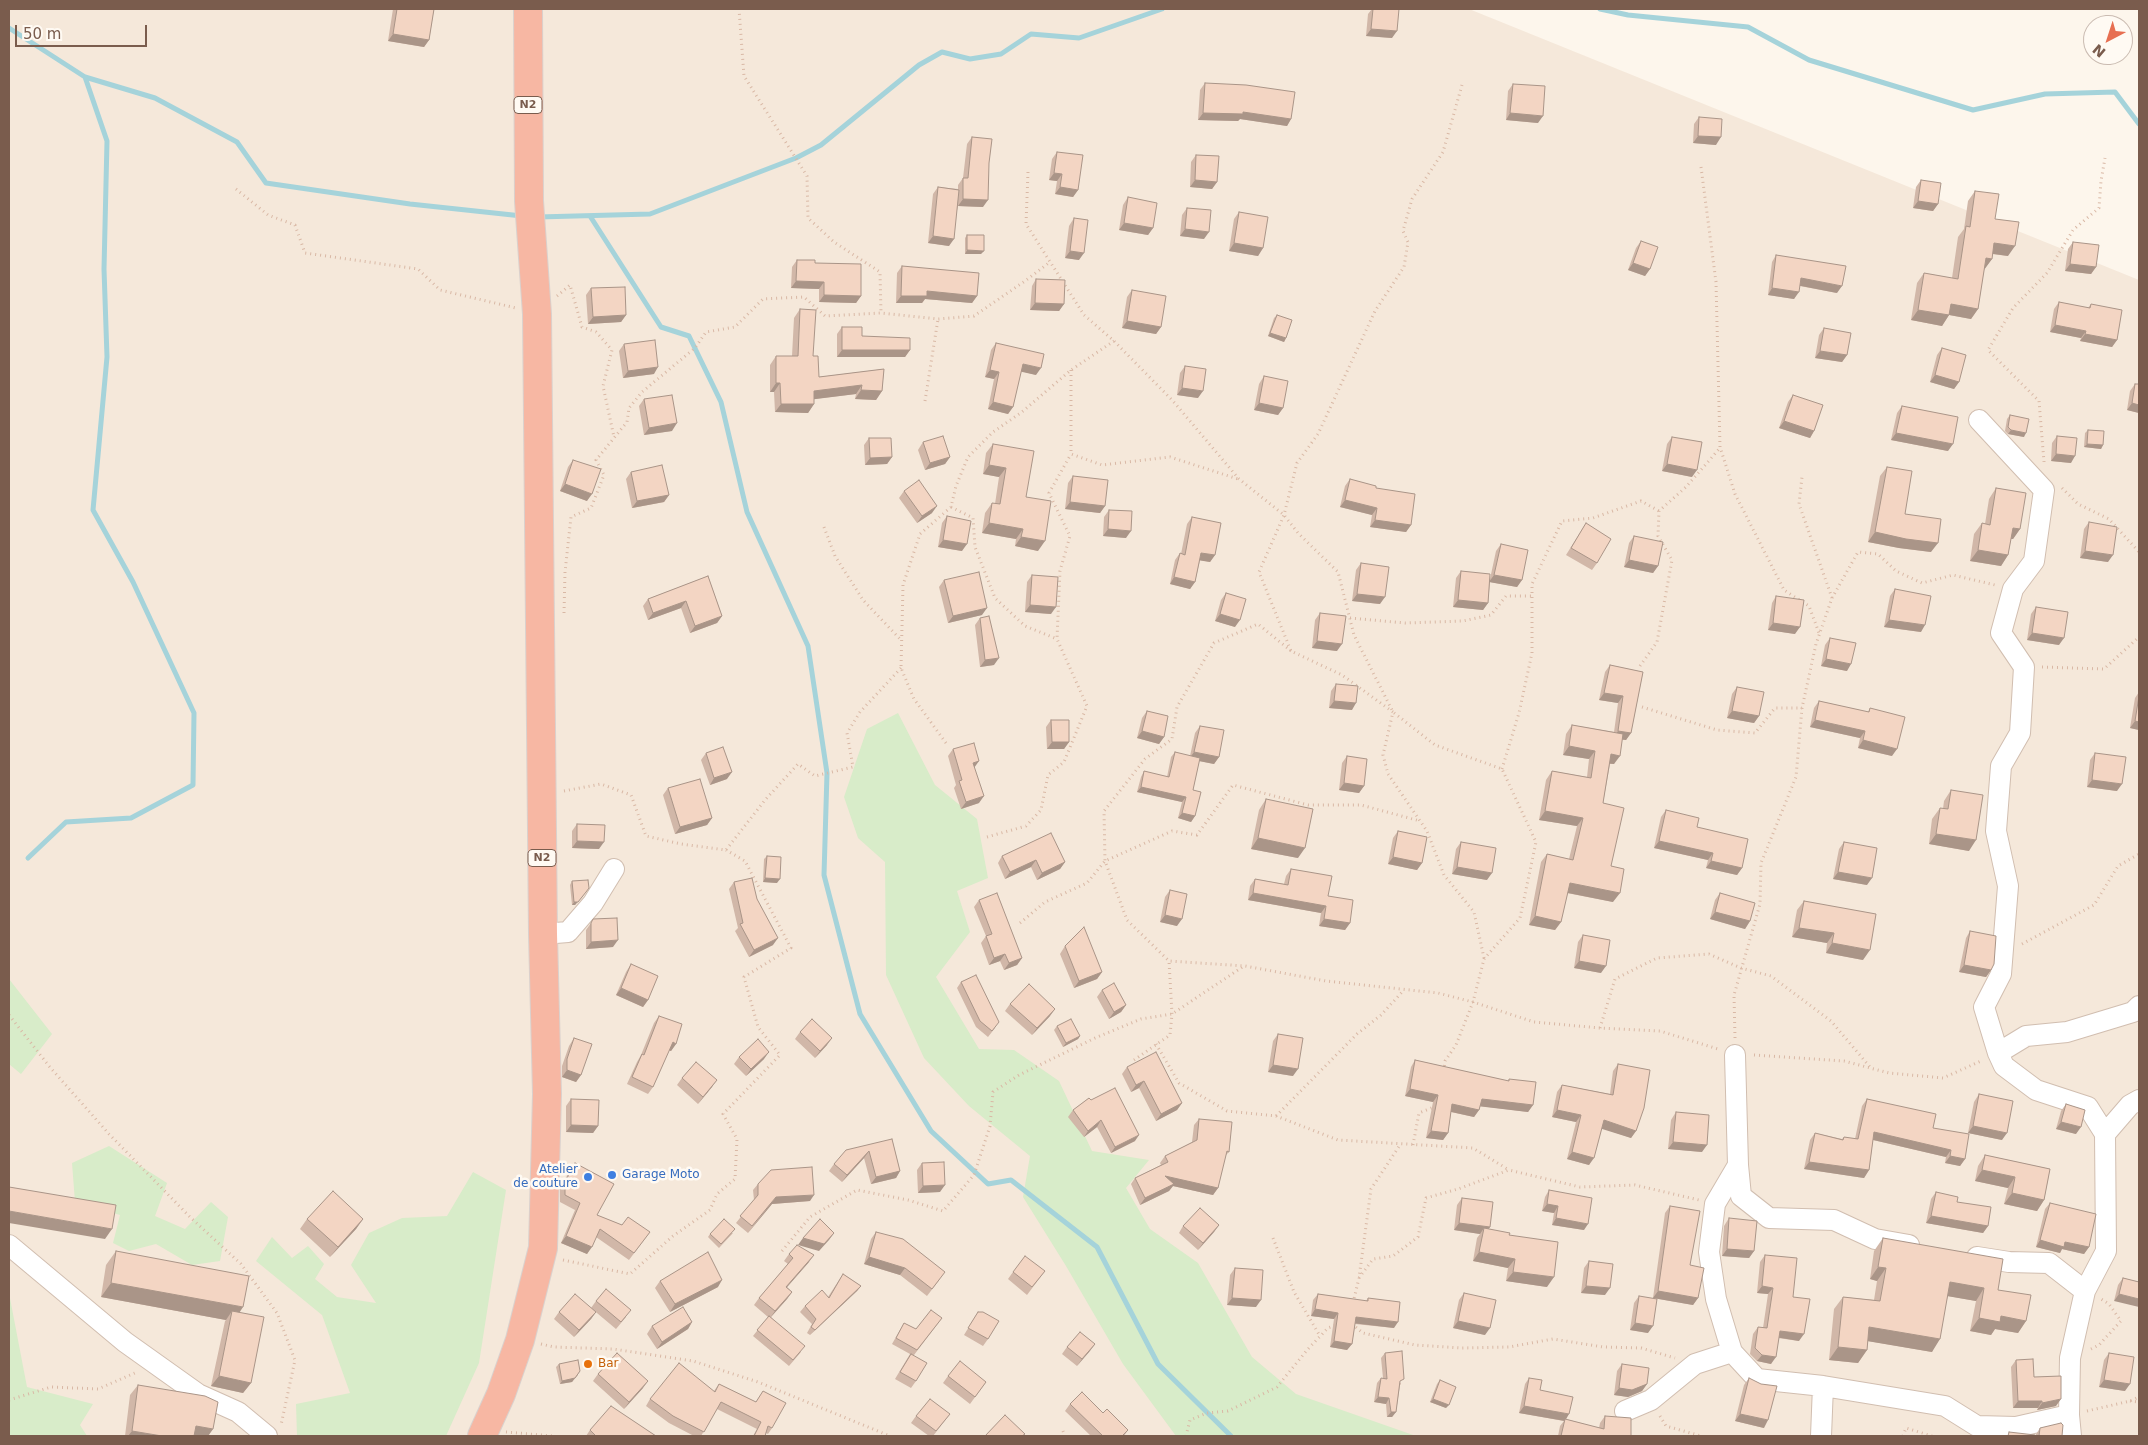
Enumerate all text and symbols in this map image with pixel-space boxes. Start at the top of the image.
scale bar [18,15,150,47]
north arrow [2083,15,2133,65]
text: 50 m [23,25,61,43]
text: N [2089,41,2109,61]
road number: N2 [514,96,542,114]
road number: N2 [528,850,556,866]
place label: Atelier de couture [513,1163,578,1191]
place label: Garage Moto [622,1168,699,1182]
marker: Garage Moto [606,1169,618,1181]
marker: Atelier de couture [582,1171,594,1183]
place label: Bar [598,1357,619,1371]
marker: Bar [582,1358,594,1370]

